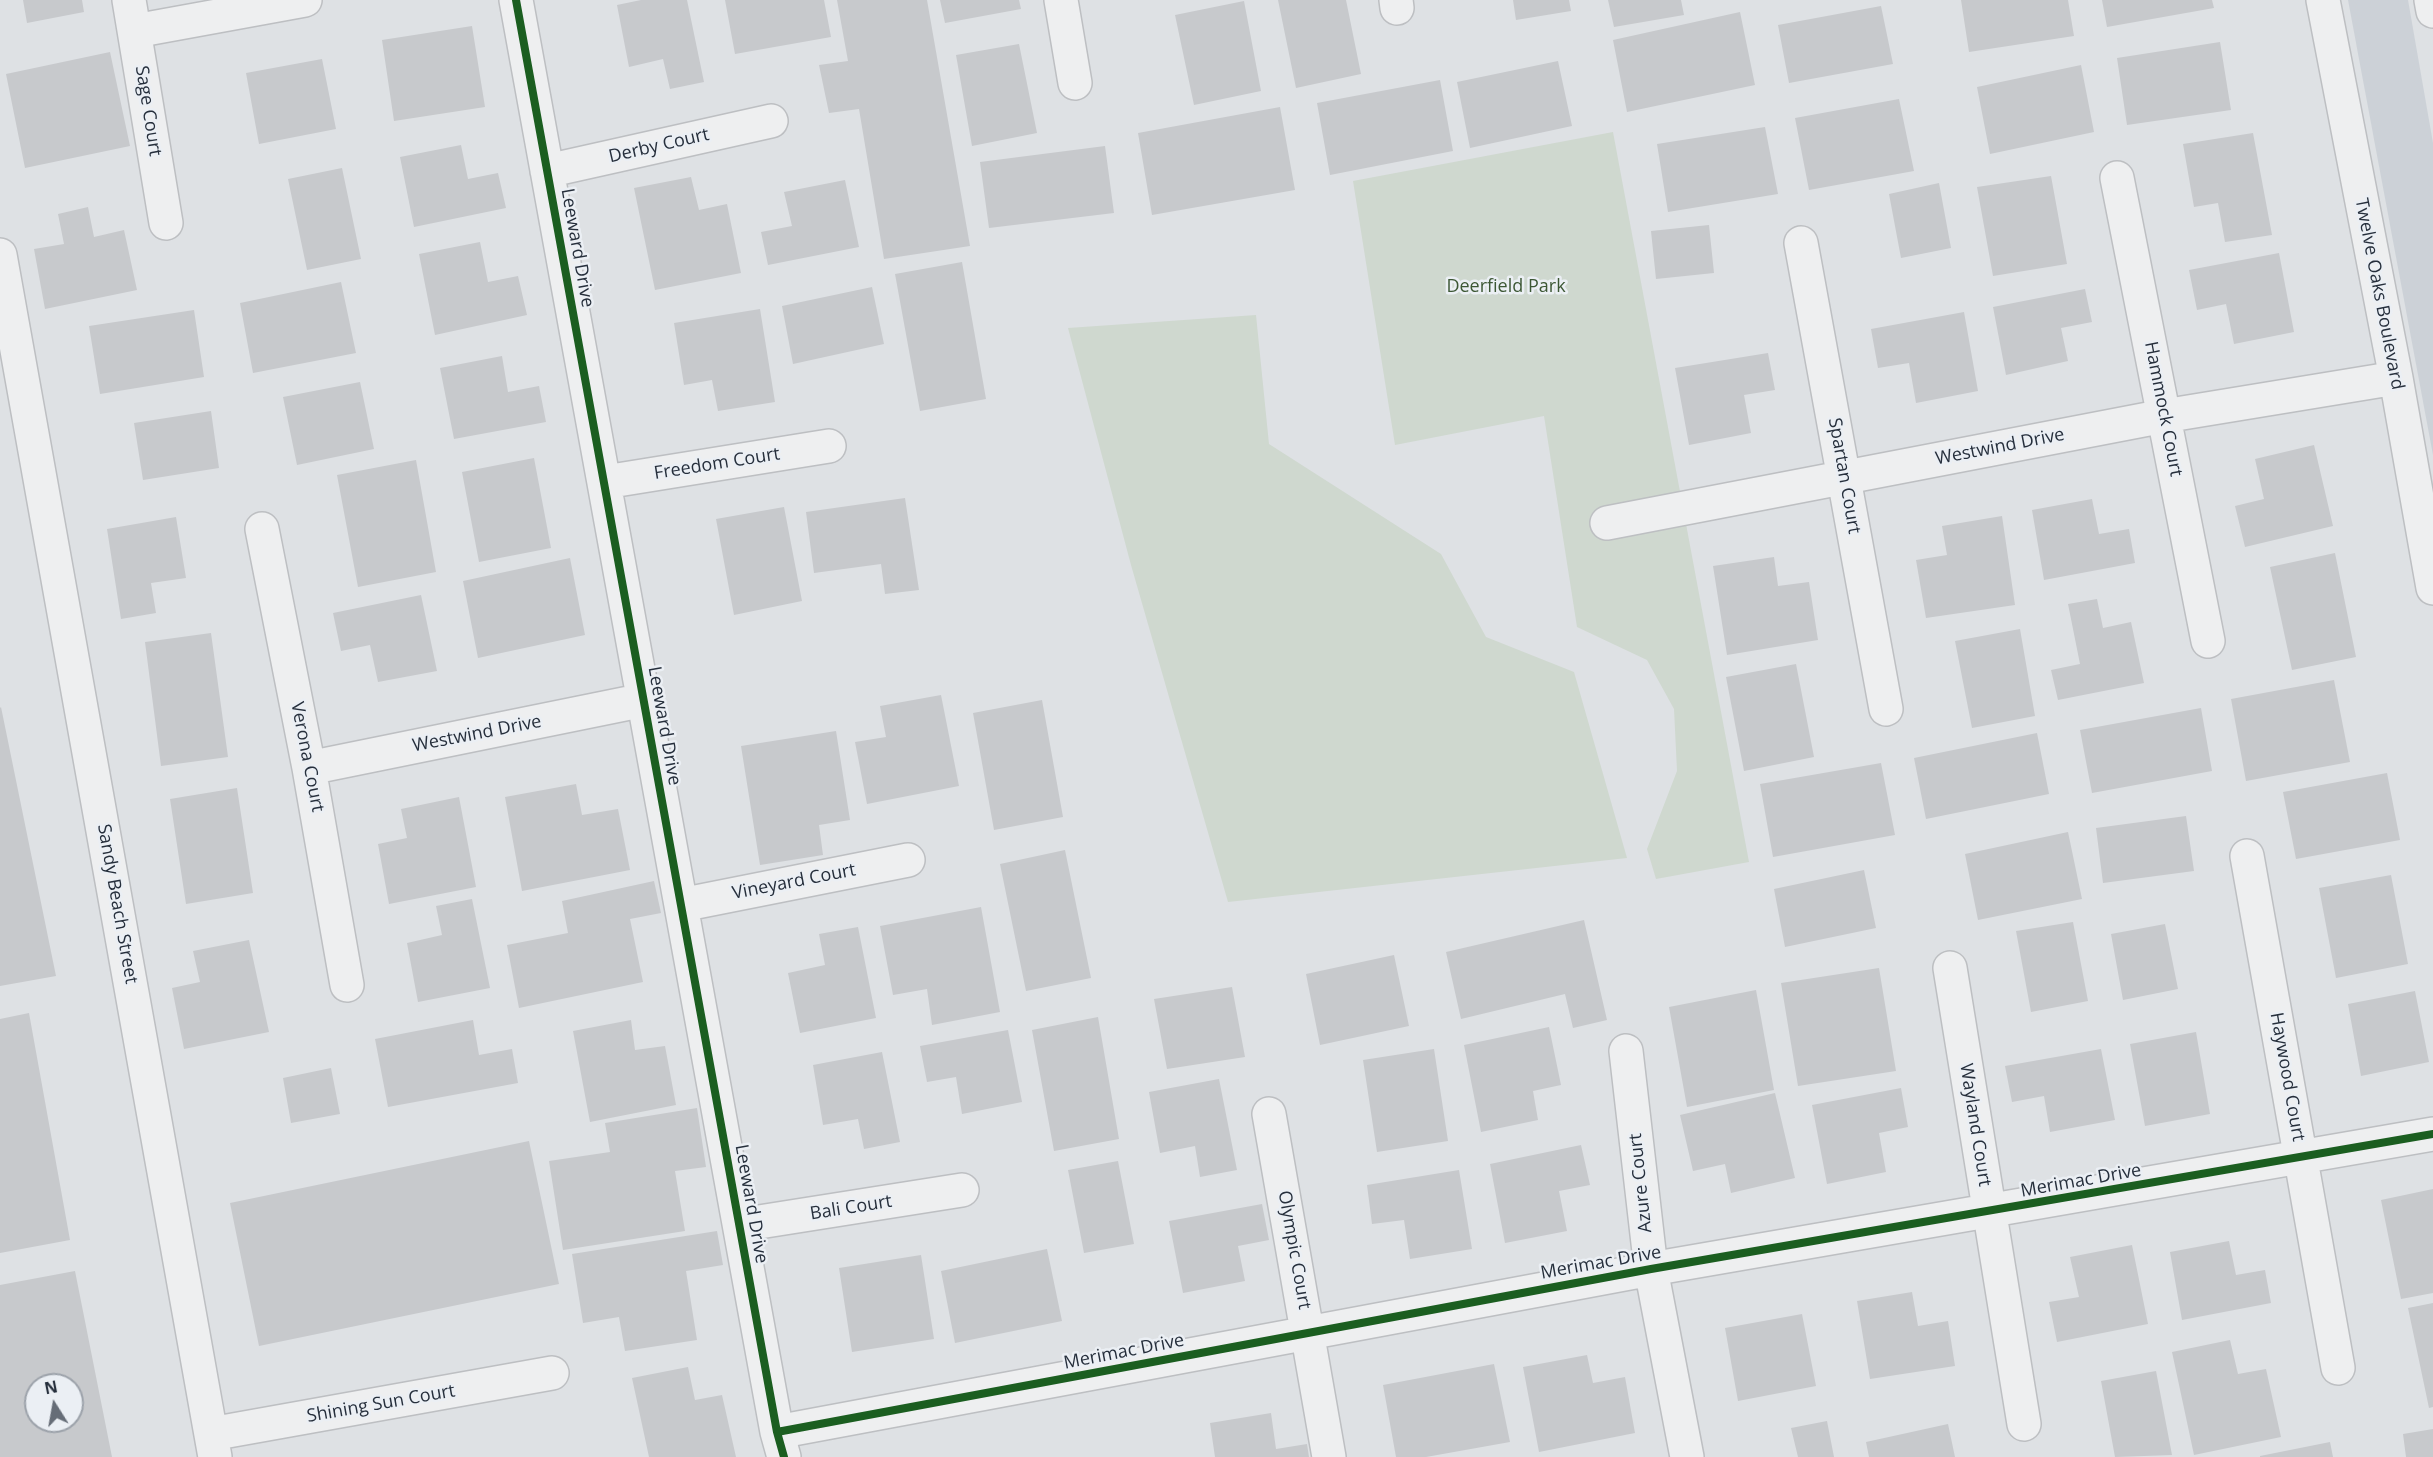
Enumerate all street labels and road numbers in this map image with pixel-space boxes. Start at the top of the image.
street label: Sage Court [130,64,166,158]
street label: Derby Court [607,124,711,168]
street label: Leeward Drive [556,187,598,309]
street label: Twelve Oaks Boulevard [2350,196,2408,392]
street label: Hammock Court [2139,340,2187,478]
street label: Spartan Court [1823,416,1865,536]
street label: Westwind Drive [1934,424,2066,470]
street label: Freedom Court [653,443,781,485]
street label: Leeward Drive [643,665,685,787]
street label: Verona Court [286,700,328,814]
street label: Westwind Drive [411,711,543,757]
street label: Sandy Beach Street [92,822,142,986]
street label: Vineyard Court [730,859,858,905]
street label: Haywood Court [2265,1011,2309,1143]
street label: Wayland Court [1955,1062,1995,1188]
street label: Azure Court [1625,1132,1657,1234]
street label: Leeward Drive [730,1143,772,1265]
street label: Merimac Drive [2019,1160,2143,1202]
street label: Olympic Court [1273,1189,1315,1311]
street label: Bali Court [809,1191,893,1225]
street label: Merimac Drive [1539,1242,1663,1284]
street label: Merimac Drive [1062,1330,1186,1374]
street label: Shining Sun Court [305,1380,457,1428]

